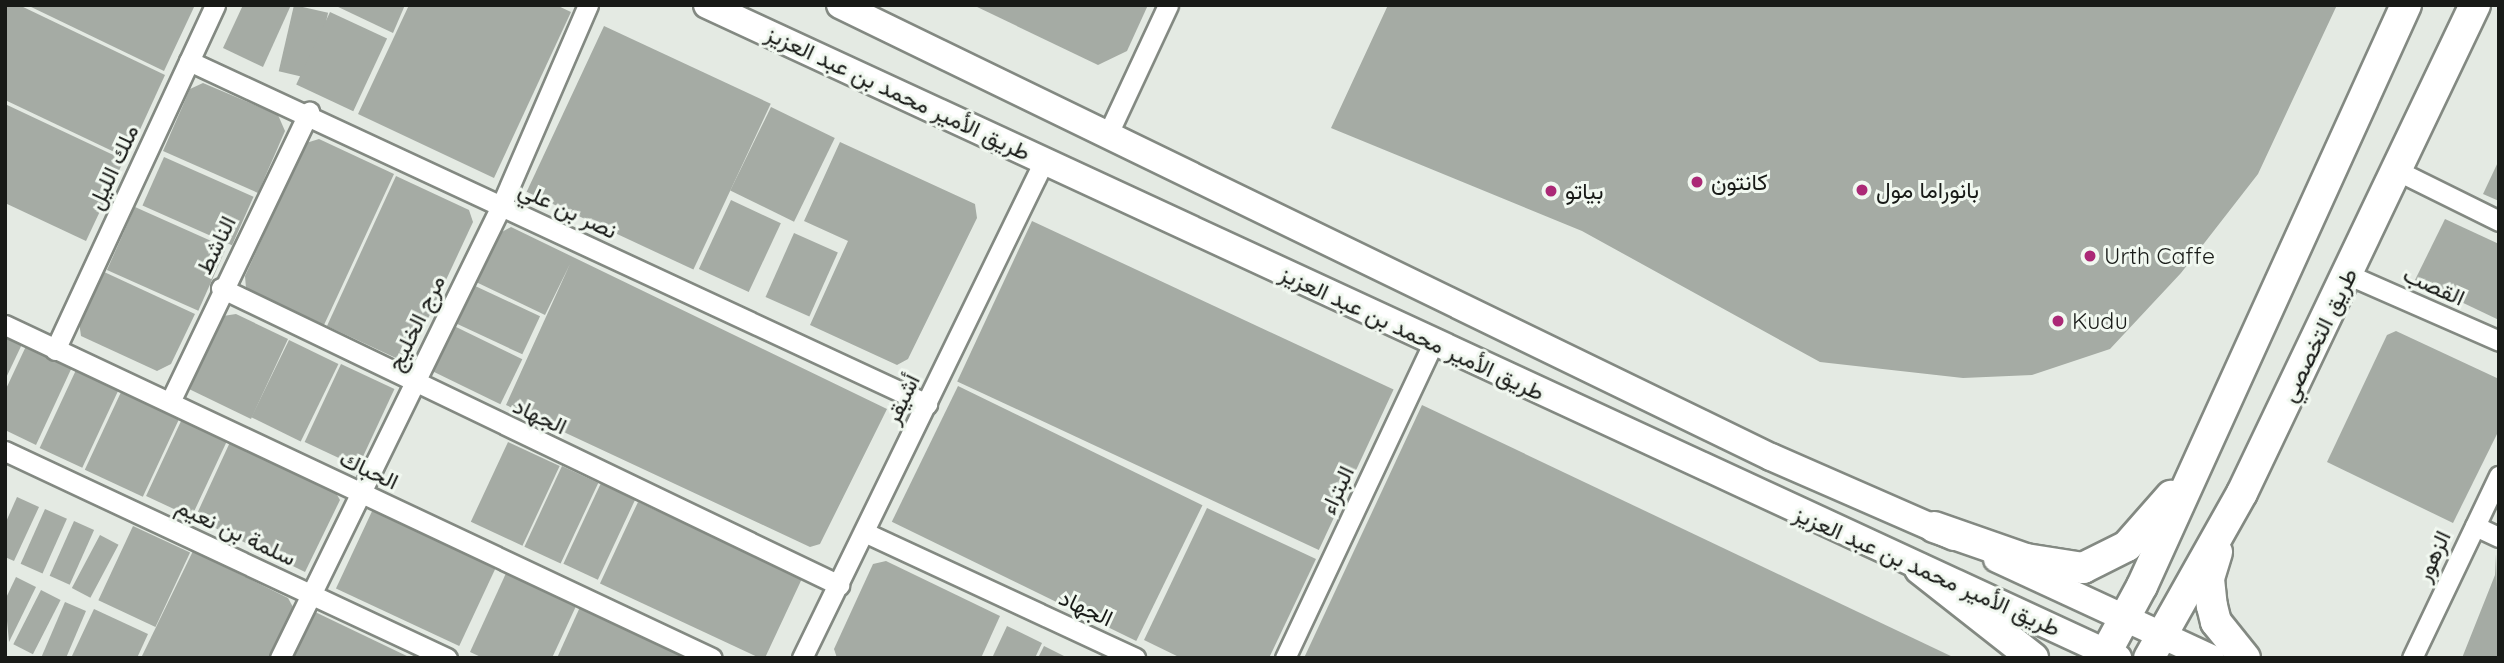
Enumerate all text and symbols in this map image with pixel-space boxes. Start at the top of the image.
street label: طريق الأمير محمد بن عبد العزيز [761,20,1035,166]
street label: ملك الليل [81,120,145,214]
place label: كانتون [1711,168,1768,196]
marker: كانتون [1689,174,1705,190]
street label: نصر بن علي [514,175,622,245]
place label: بانوراما مول [1876,176,1979,204]
place label: بياتو [1565,177,1603,205]
marker: بانوراما مول [1854,182,1870,198]
marker: بياتو [1543,183,1559,199]
street label: الناشط [190,211,242,279]
place label: Urth Caffe [2104,242,2215,270]
marker: Urth Caffe [2082,248,2098,264]
street label: طريق الأمير محمد بن عبد العزيز [1275,260,1549,406]
street label: القصب [2399,260,2469,312]
street label: طريق التخصصي [2275,264,2363,406]
street label: مرج الخليج [381,271,451,375]
place label: Kudu [2072,307,2128,335]
marker: Kudu [2050,313,2066,329]
street label: أشيقر [878,370,926,428]
street label: الجهاد [509,392,571,440]
street label: الحباك [335,444,403,496]
street label: البتراء [1314,461,1360,519]
street label: سلمة بن نعيم [172,492,300,572]
street label: طريق الأمير محمد بن عبد العزيز [1790,500,2064,642]
street label: الزهور [2409,526,2457,586]
street label: الجهاد [1055,584,1117,632]

